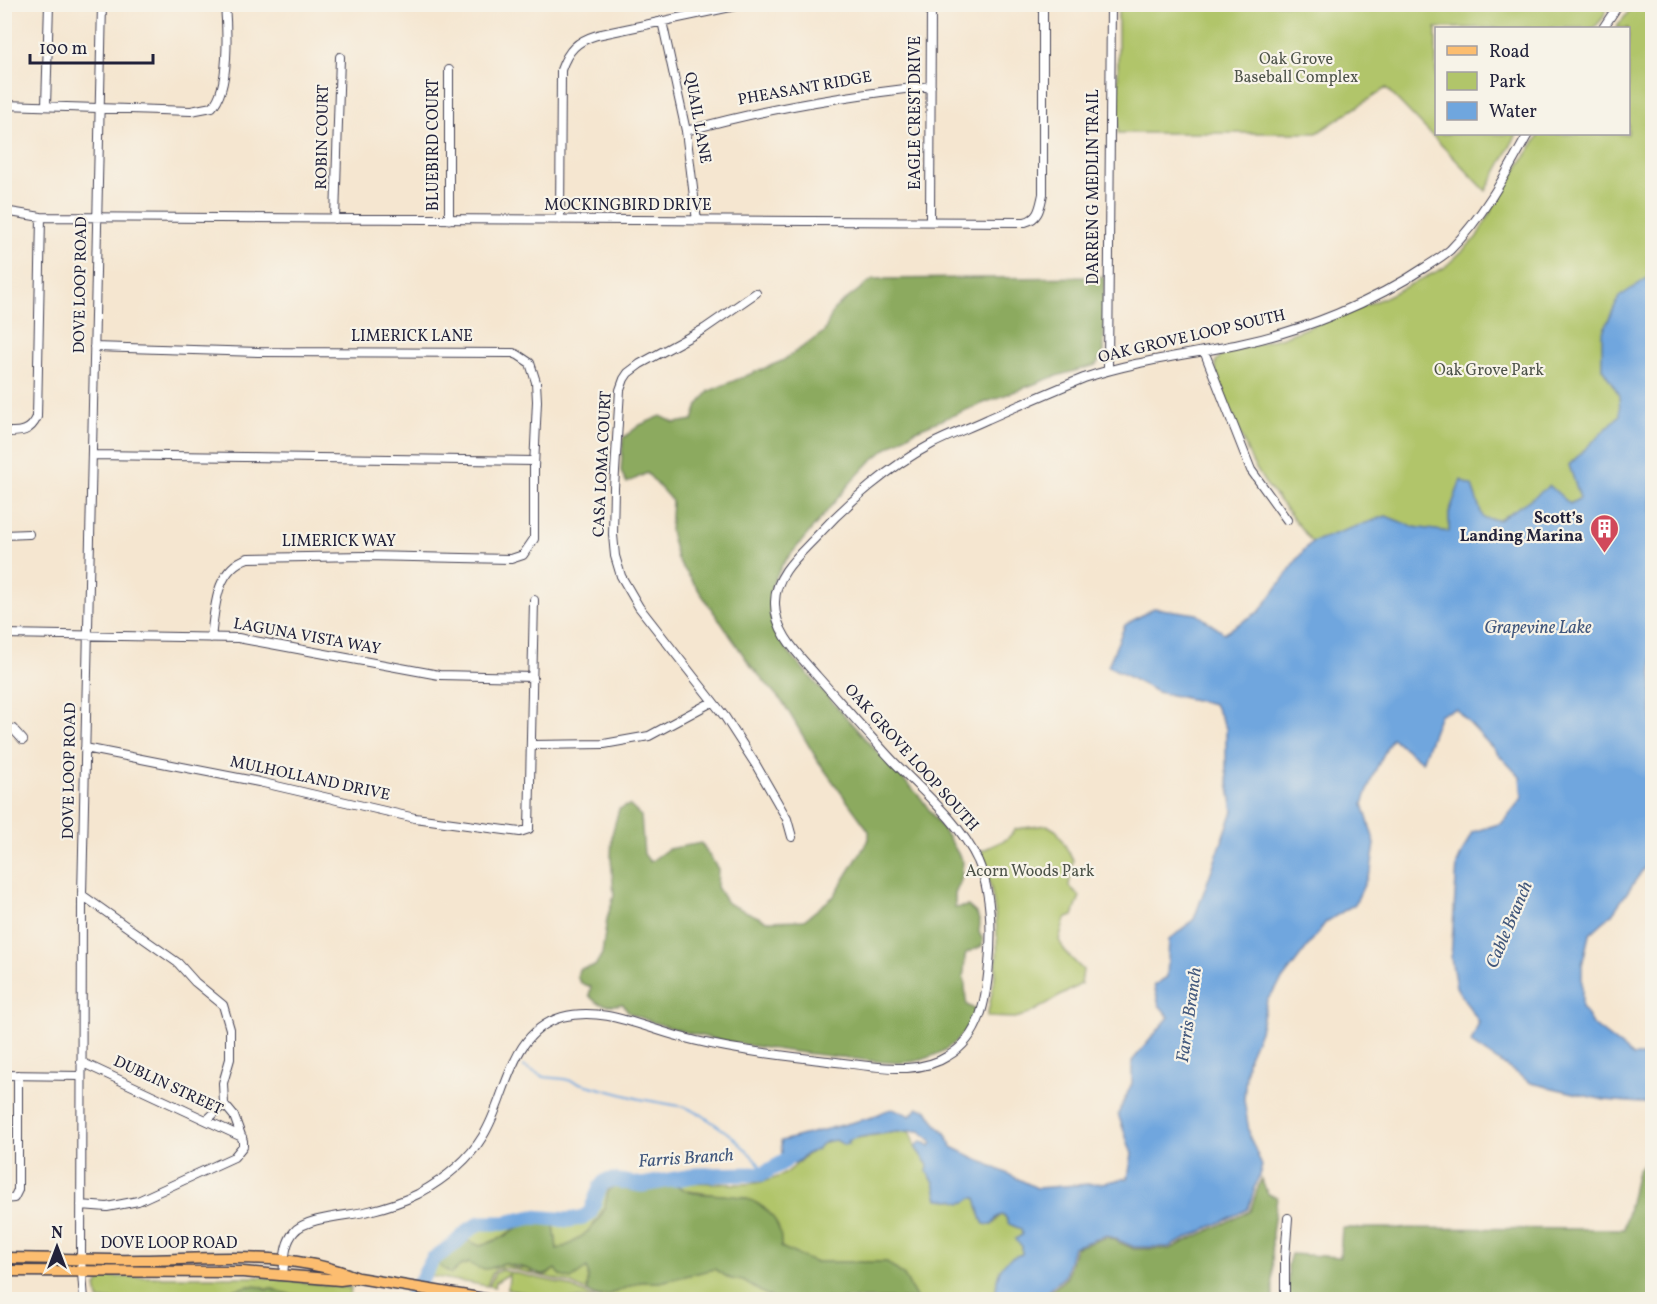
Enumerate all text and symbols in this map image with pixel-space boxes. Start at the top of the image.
scale bar [30,27,153,65]
legend [1435,27,1630,135]
street label: EAGLE CREST DRIVE [905,36,927,190]
text: 100 m [39,37,88,62]
text: Road [1489,40,1530,65]
park label: Oak Grove Baseball Complex [1234,49,1358,89]
street label: PHEASANT RIDGE [736,66,874,112]
street label: QUAIL LANE [678,70,716,166]
text: Park [1489,70,1526,95]
street label: BLUEBIRD COURT [423,79,445,211]
street label: ROBIN COURT [311,84,335,190]
street label: DARREN G MEDLIN TRAIL [1083,89,1105,285]
text: Water [1489,100,1537,125]
street label: MOCKINGBIRD DRIVE [544,195,712,217]
street label: DOVE LOOP ROAD [69,216,93,354]
street label: OAK GROVE LOOP SOUTH [1096,305,1288,369]
street label: LIMERICK LANE [351,326,473,348]
park label: Oak Grove Park [1434,360,1544,382]
street label: CASA LOMA COURT [588,390,618,538]
place label: Scott’s Landing Marina [1460,508,1583,548]
building icon: Scott’s Landing Marina [1588,512,1620,554]
street label: LIMERICK WAY [282,531,396,553]
street label: LAGUNA VISTA WAY [231,613,383,661]
water label: Grapevine Lake [1484,616,1592,641]
street label: OAK GROVE LOOP SOUTH [839,679,983,837]
street label: DOVE LOOP ROAD [58,702,82,840]
street label: MULHOLLAND DRIVE [228,751,392,807]
park label: Acorn Woods Park [965,861,1095,883]
water label: Cable Branch [1480,878,1540,972]
water label: Farris Branch [1171,966,1209,1064]
street label: DUBLIN STREET [110,1051,226,1121]
water label: Farris Branch [637,1143,735,1175]
north arrow [27,1217,87,1277]
text: N [51,1223,63,1245]
street label: DOVE LOOP ROAD [101,1233,238,1255]

